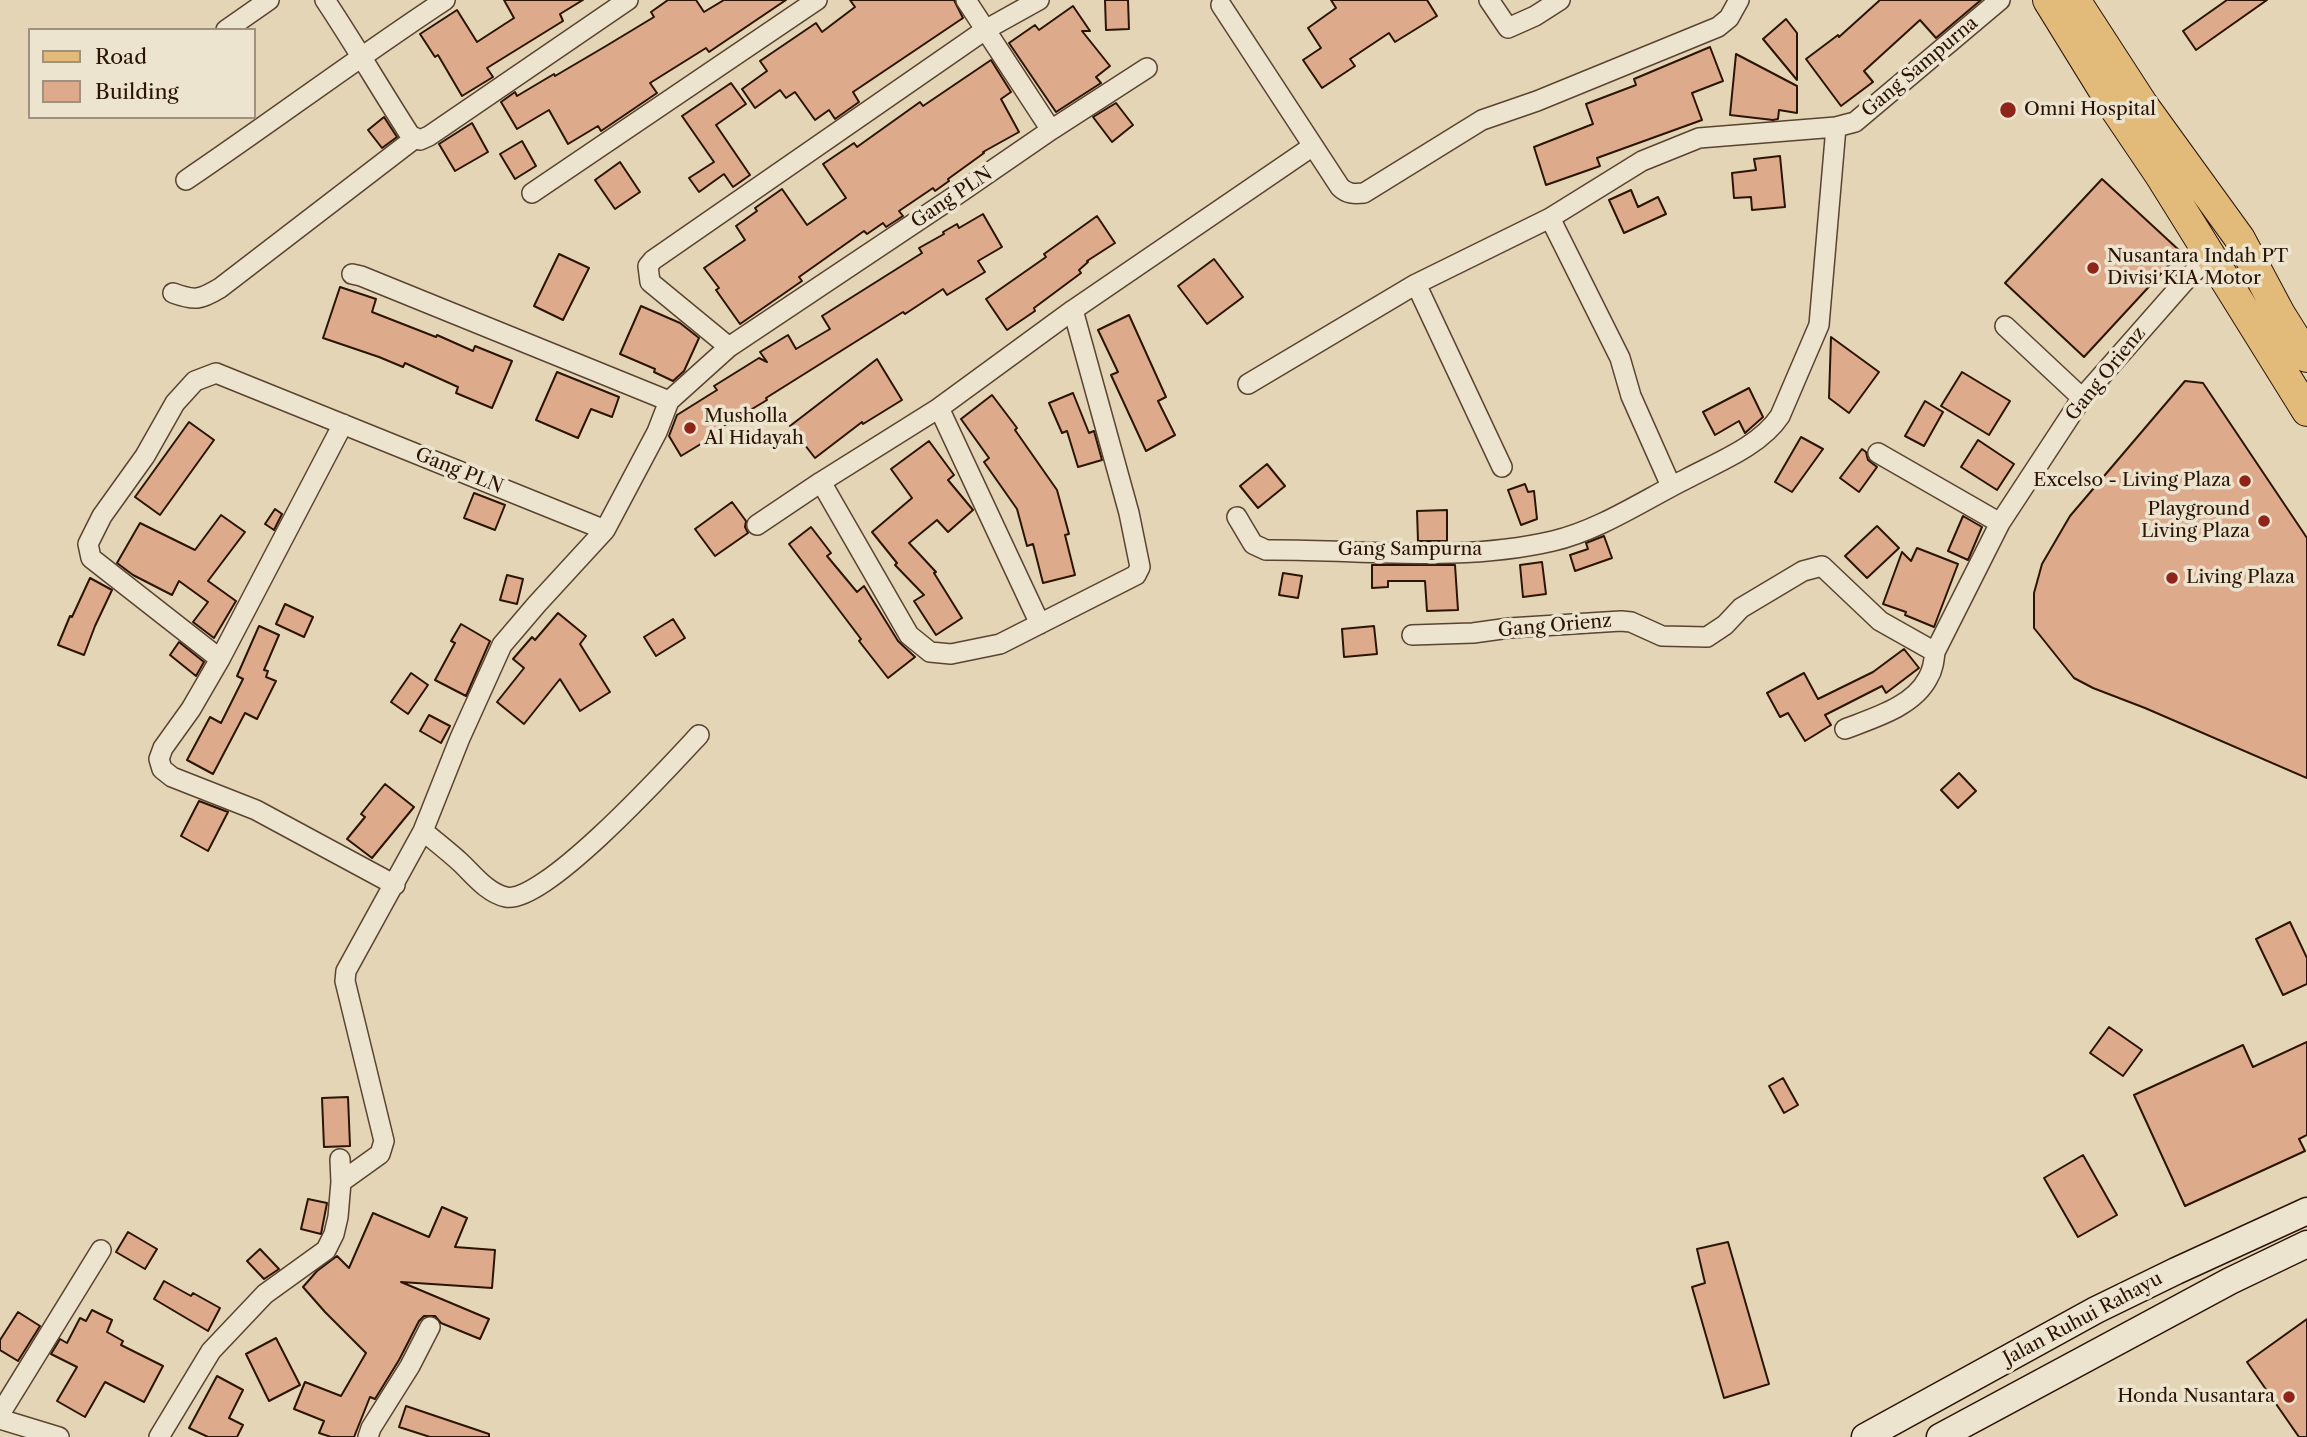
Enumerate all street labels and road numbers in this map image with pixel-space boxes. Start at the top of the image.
street label: Gang Sampurna [1857,12,1983,122]
street label: Gang PLN [907,163,997,233]
street label: Gang Orienz [2061,322,2151,426]
street label: Gang PLN [412,443,506,499]
street label: Gang Sampurna [1338,539,1482,561]
street label: Gang Orienz [1497,610,1613,642]
street label: Jalan Ruhui Rahayu [2000,1267,2166,1371]

